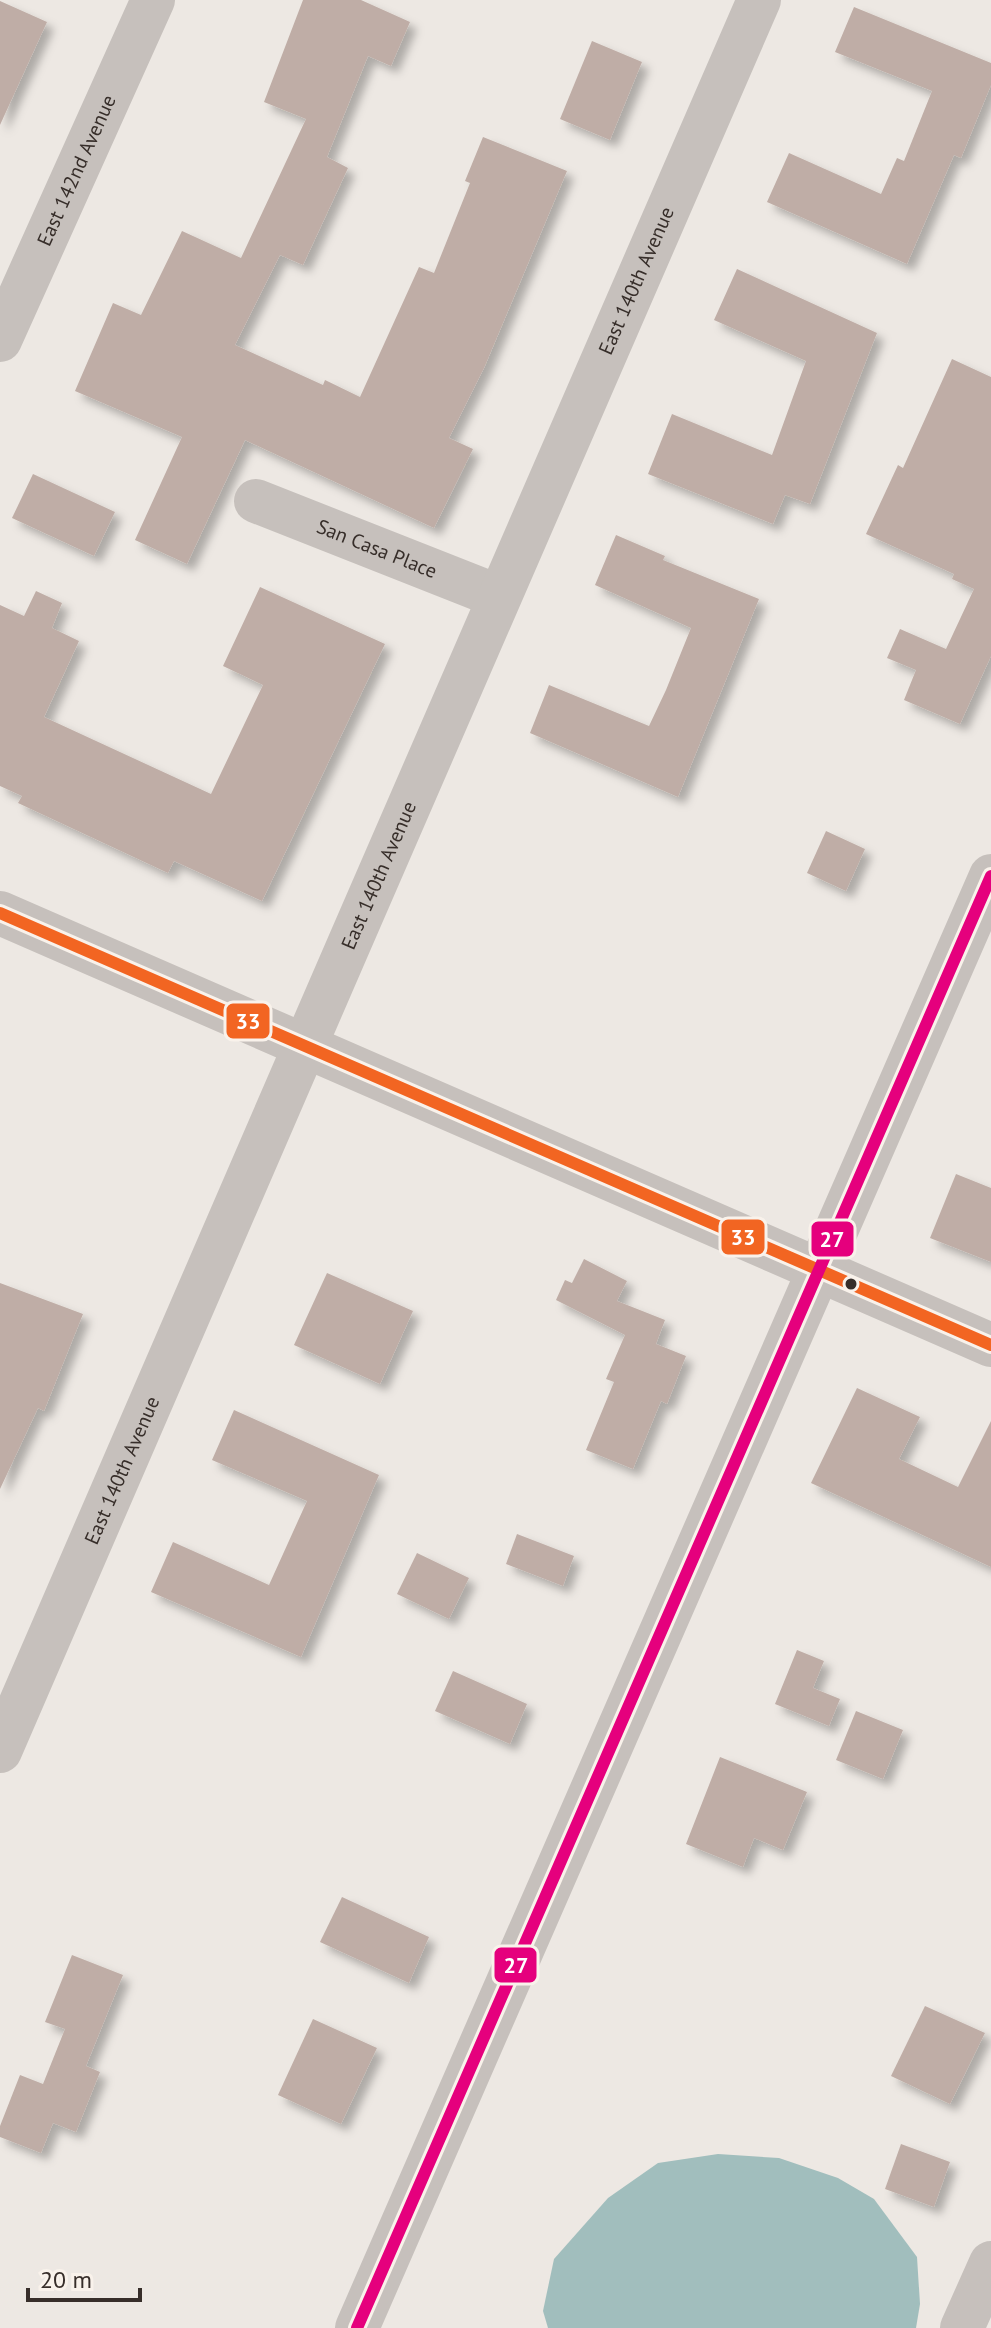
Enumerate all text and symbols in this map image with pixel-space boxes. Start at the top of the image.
street label: East 142nd Avenue [31,91,122,250]
street label: East 140th Avenue [593,203,680,359]
street label: San Casa Place [313,513,441,584]
street label: East 140th Avenue [335,797,422,953]
line badge: 33 [225,1002,271,1040]
text: 33 [236,1007,260,1035]
line badge: 33 [720,1218,766,1256]
line badge: 27 [810,1220,855,1258]
text: 33 [731,1223,755,1251]
text: 27 [820,1225,844,1253]
unlabelled marker [843,1276,859,1292]
street label: East 140th Avenue [78,1392,165,1548]
line badge: 27 [493,1946,538,1984]
text: 27 [504,1951,528,1979]
scale bar [28,2252,140,2302]
text: 20 m [40,2264,92,2295]

